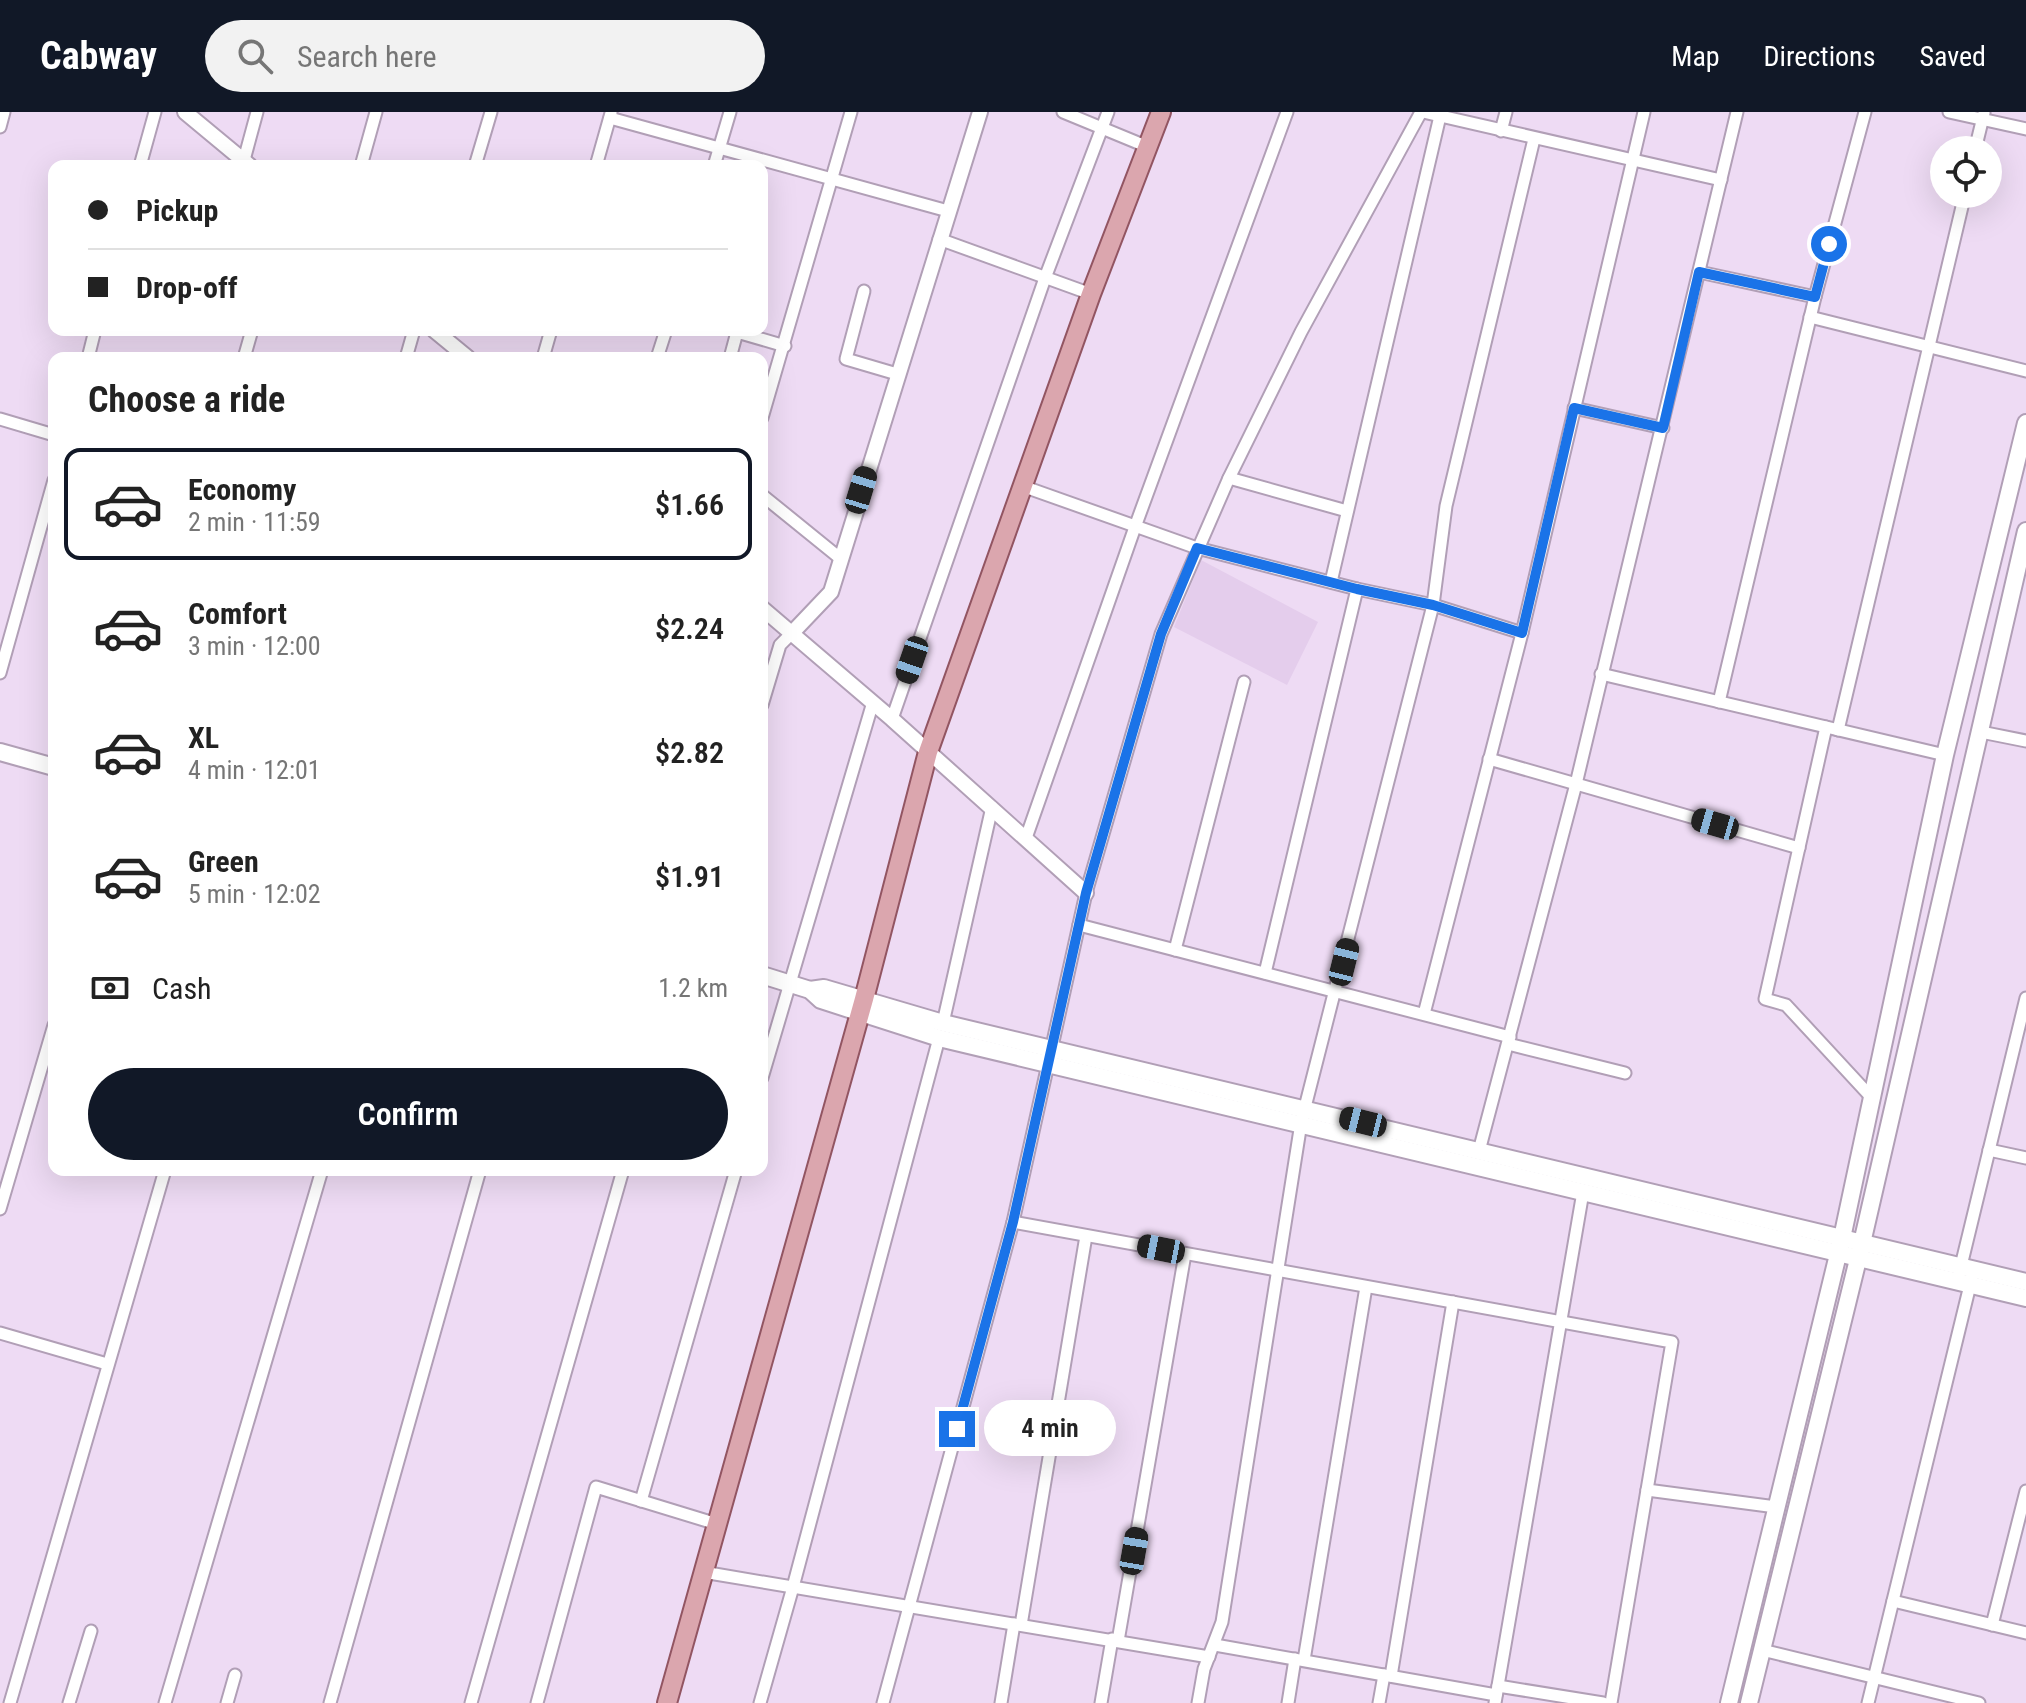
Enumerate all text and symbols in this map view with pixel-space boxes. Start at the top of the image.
search box [205,20,765,92]
text: Cabway [40,34,157,78]
icon: search [233,34,277,78]
text: Search here [297,39,437,74]
text: Map [1671,40,1720,73]
text: Directions [1764,40,1875,73]
text: Saved [1919,40,1986,73]
map controls [1930,136,2002,208]
button: locate [1930,136,2002,208]
text: Pickup [136,193,218,228]
route start [1811,226,1847,262]
text: Drop-off [136,270,238,305]
text: Choose a ride [88,379,285,421]
car [843,464,879,516]
icon: car [92,468,164,540]
text: Economy [188,472,296,507]
text: $1.66 [655,487,724,522]
text: 2 min · 11:59 [188,507,321,537]
icon: car [92,592,164,664]
text: Comfort [188,596,287,631]
text: $2.24 [655,611,724,646]
text: 3 min · 12:00 [188,631,321,661]
car [893,633,931,687]
icon: car [92,716,164,788]
text: XL [188,720,219,755]
text: $2.82 [655,735,724,770]
text: 4 min · 12:01 [188,755,321,785]
car [1689,806,1741,842]
icon: car [92,840,164,912]
text: Green [188,844,259,879]
text: $1.91 [655,859,724,894]
text: 5 min · 12:02 [188,879,321,909]
car [1327,936,1361,988]
icon: cash [88,966,132,1010]
text: Cash [152,971,212,1006]
text: 1.2 km [658,973,728,1003]
button: Confirm [88,1068,728,1160]
car [1337,1105,1389,1139]
car [1135,1233,1187,1265]
callout: 4 min [985,1401,1117,1457]
route end [939,1411,975,1447]
text: 4 min [1021,1413,1079,1443]
car [1118,1525,1150,1577]

